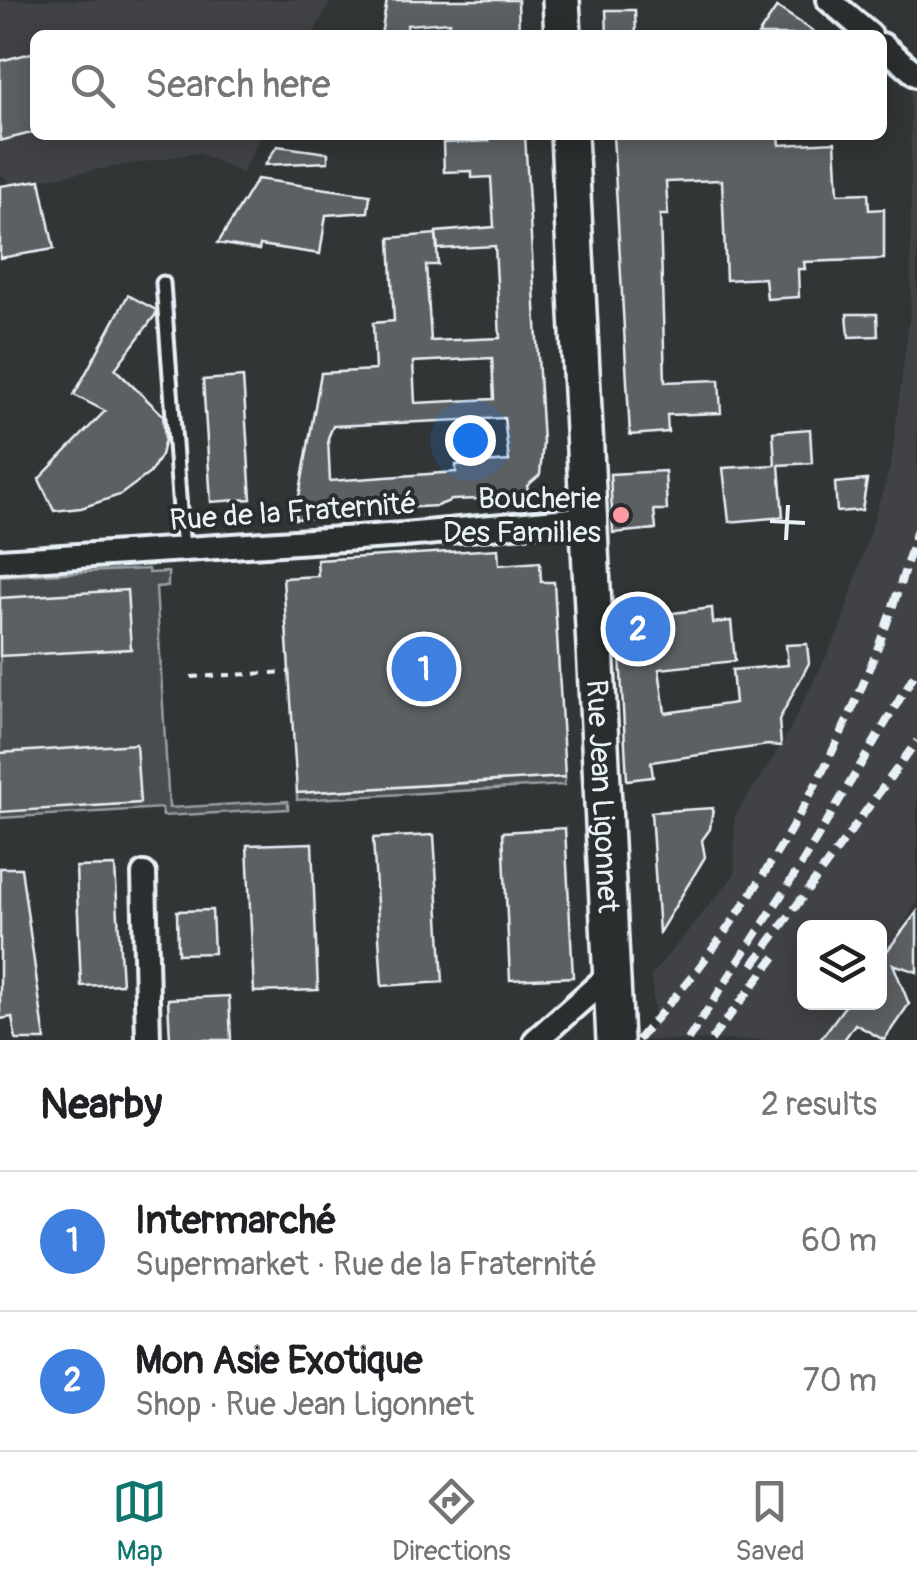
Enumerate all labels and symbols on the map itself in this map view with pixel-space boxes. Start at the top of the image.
your location [445,415,496,466]
place label: Boucherie Des Familles [443,480,601,551]
street label: Rue de la Fraternité [168,485,418,539]
marker: Boucherie Des Familles [610,504,632,526]
pin: 2 [606,592,670,666]
pin: 1 [392,632,456,706]
street label: Rue Jean Ligonnet [578,679,627,915]

